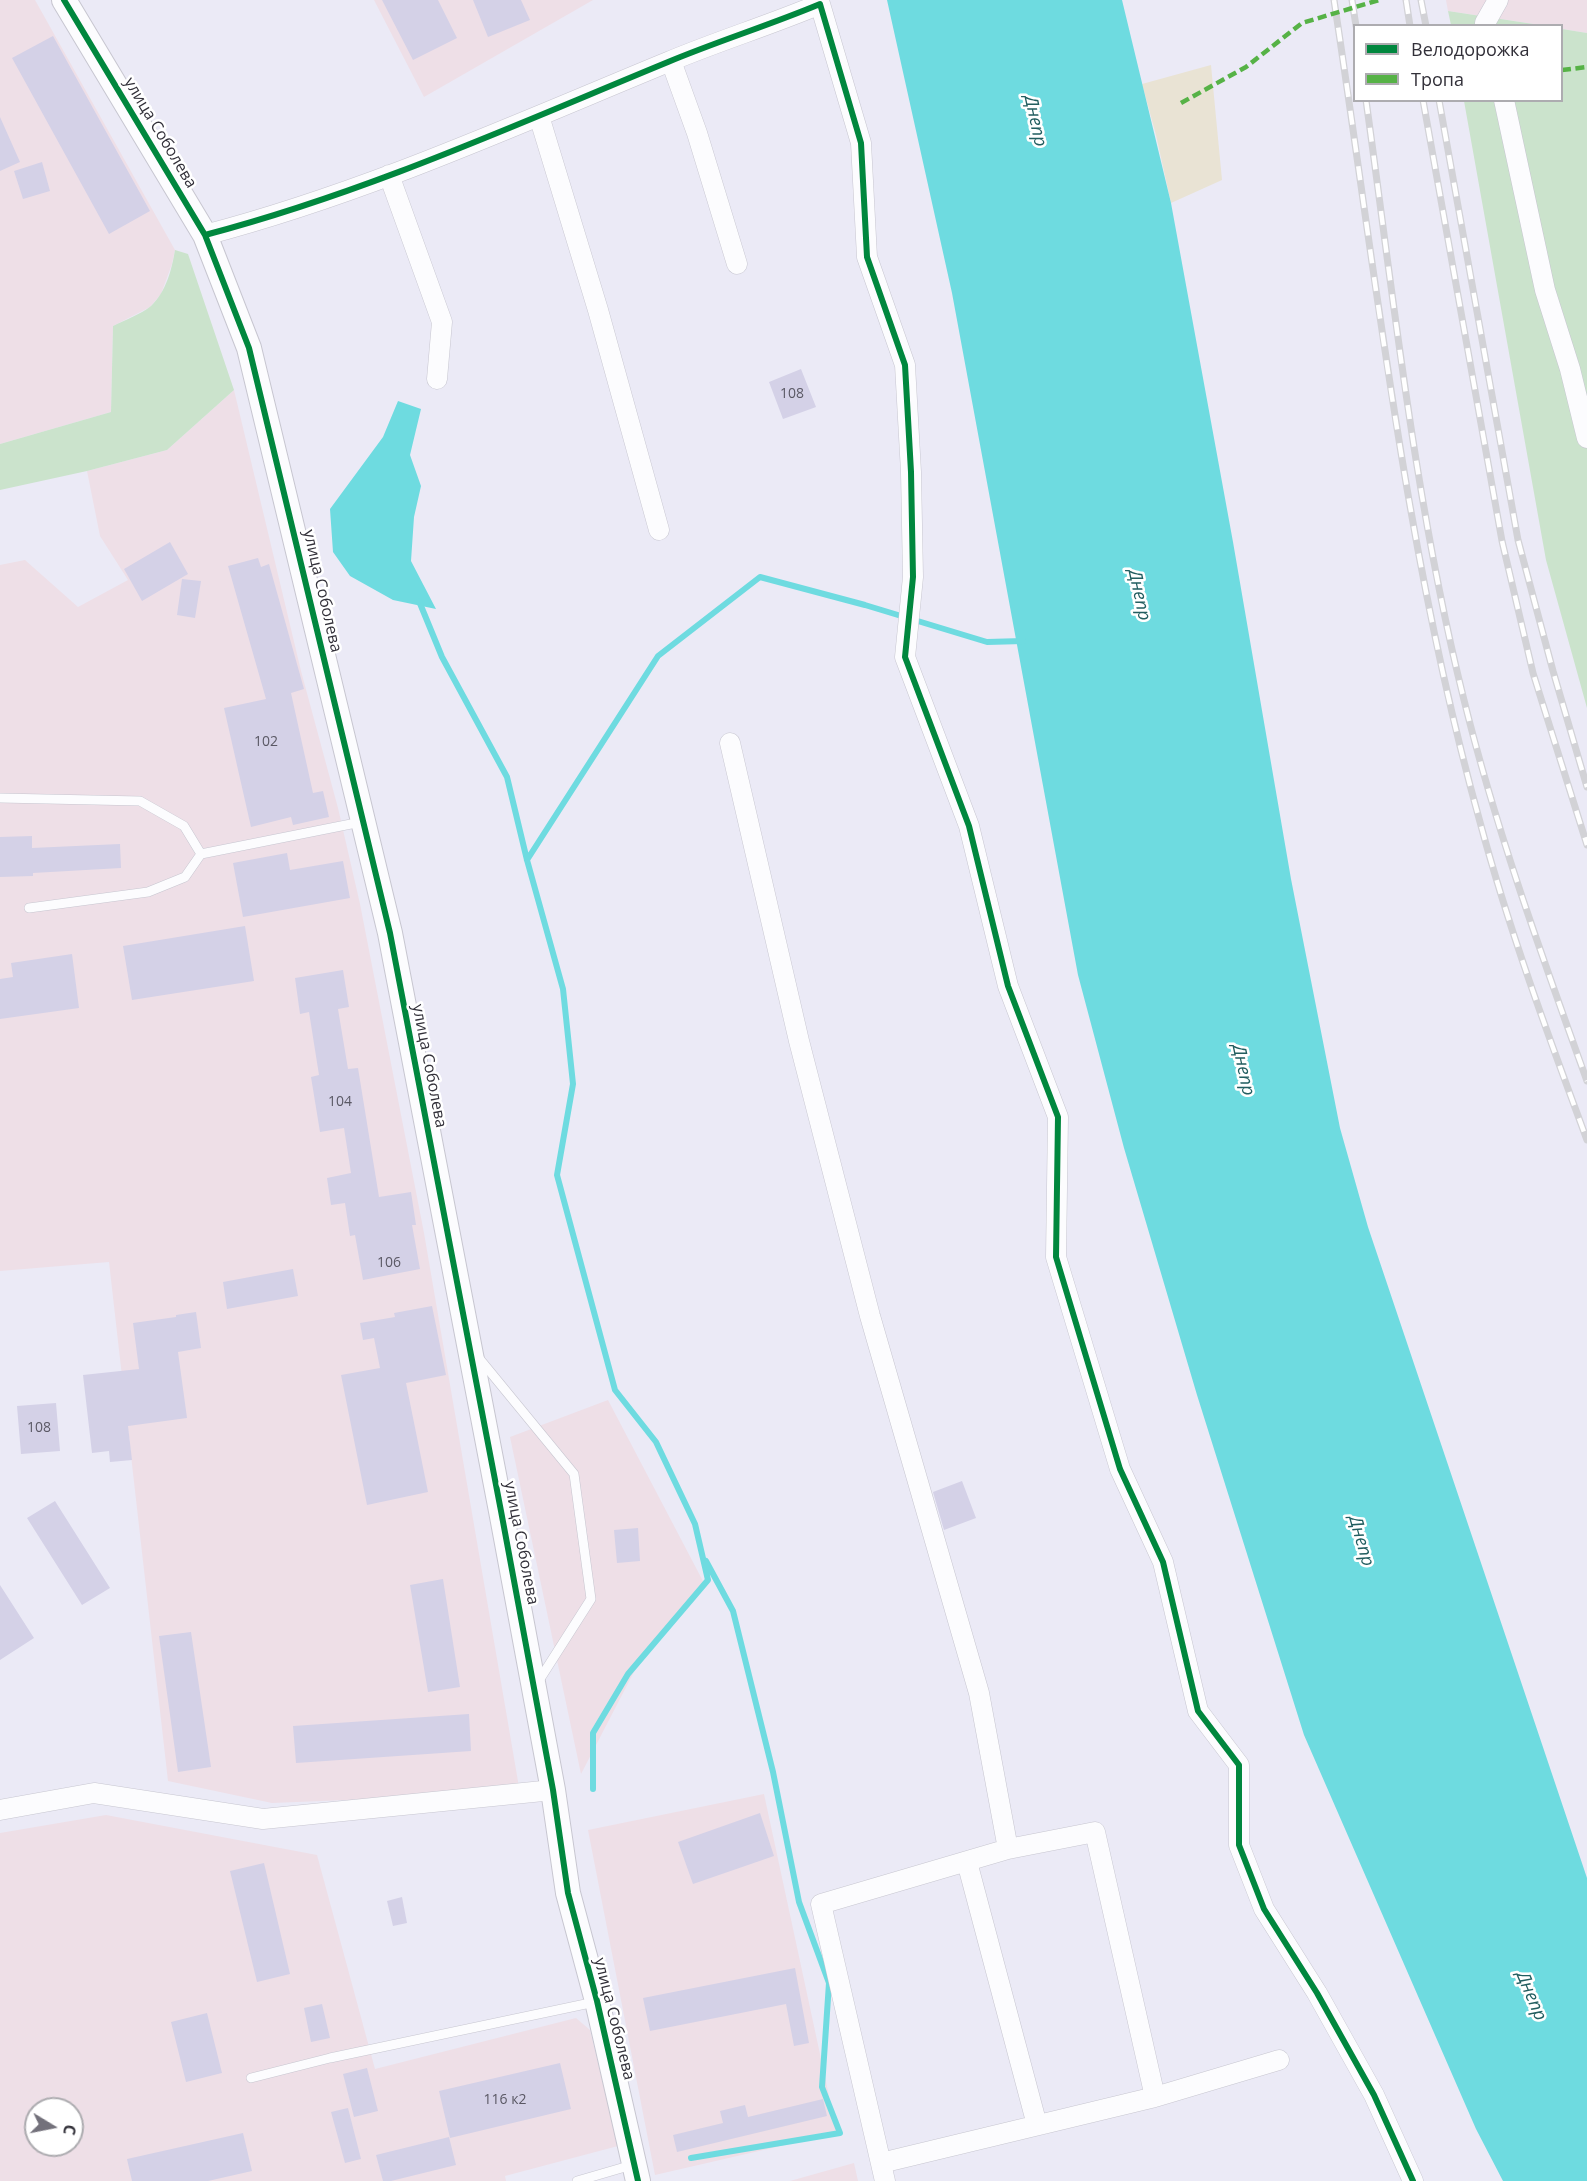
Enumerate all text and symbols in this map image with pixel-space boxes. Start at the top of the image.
legend [1353,24,1563,102]
text: Велодорожка [1411,37,1529,61]
text: Тропа [1411,67,1464,91]
street label: улица Соболева [119,74,201,192]
water label: Днепр [1019,93,1051,149]
house number: 108 [780,386,804,402]
street label: улица Соболева [299,528,345,654]
water label: Днепр [1123,567,1155,623]
house number: 102 [254,734,278,750]
street label: улица Соболева [408,1003,450,1129]
water label: Днепр [1227,1042,1259,1098]
house number: 104 [328,1094,352,1110]
house number: 106 [377,1255,401,1271]
house number: 108 [27,1420,51,1436]
street label: улица Соболева [500,1480,542,1606]
water label: Днепр [1343,1513,1379,1569]
street label: улица Соболева [590,1956,638,2082]
water label: Днепр [1511,1968,1551,2024]
house number: 116 к2 [484,2092,526,2108]
north arrow [24,2097,84,2157]
text: С [58,2123,81,2137]

